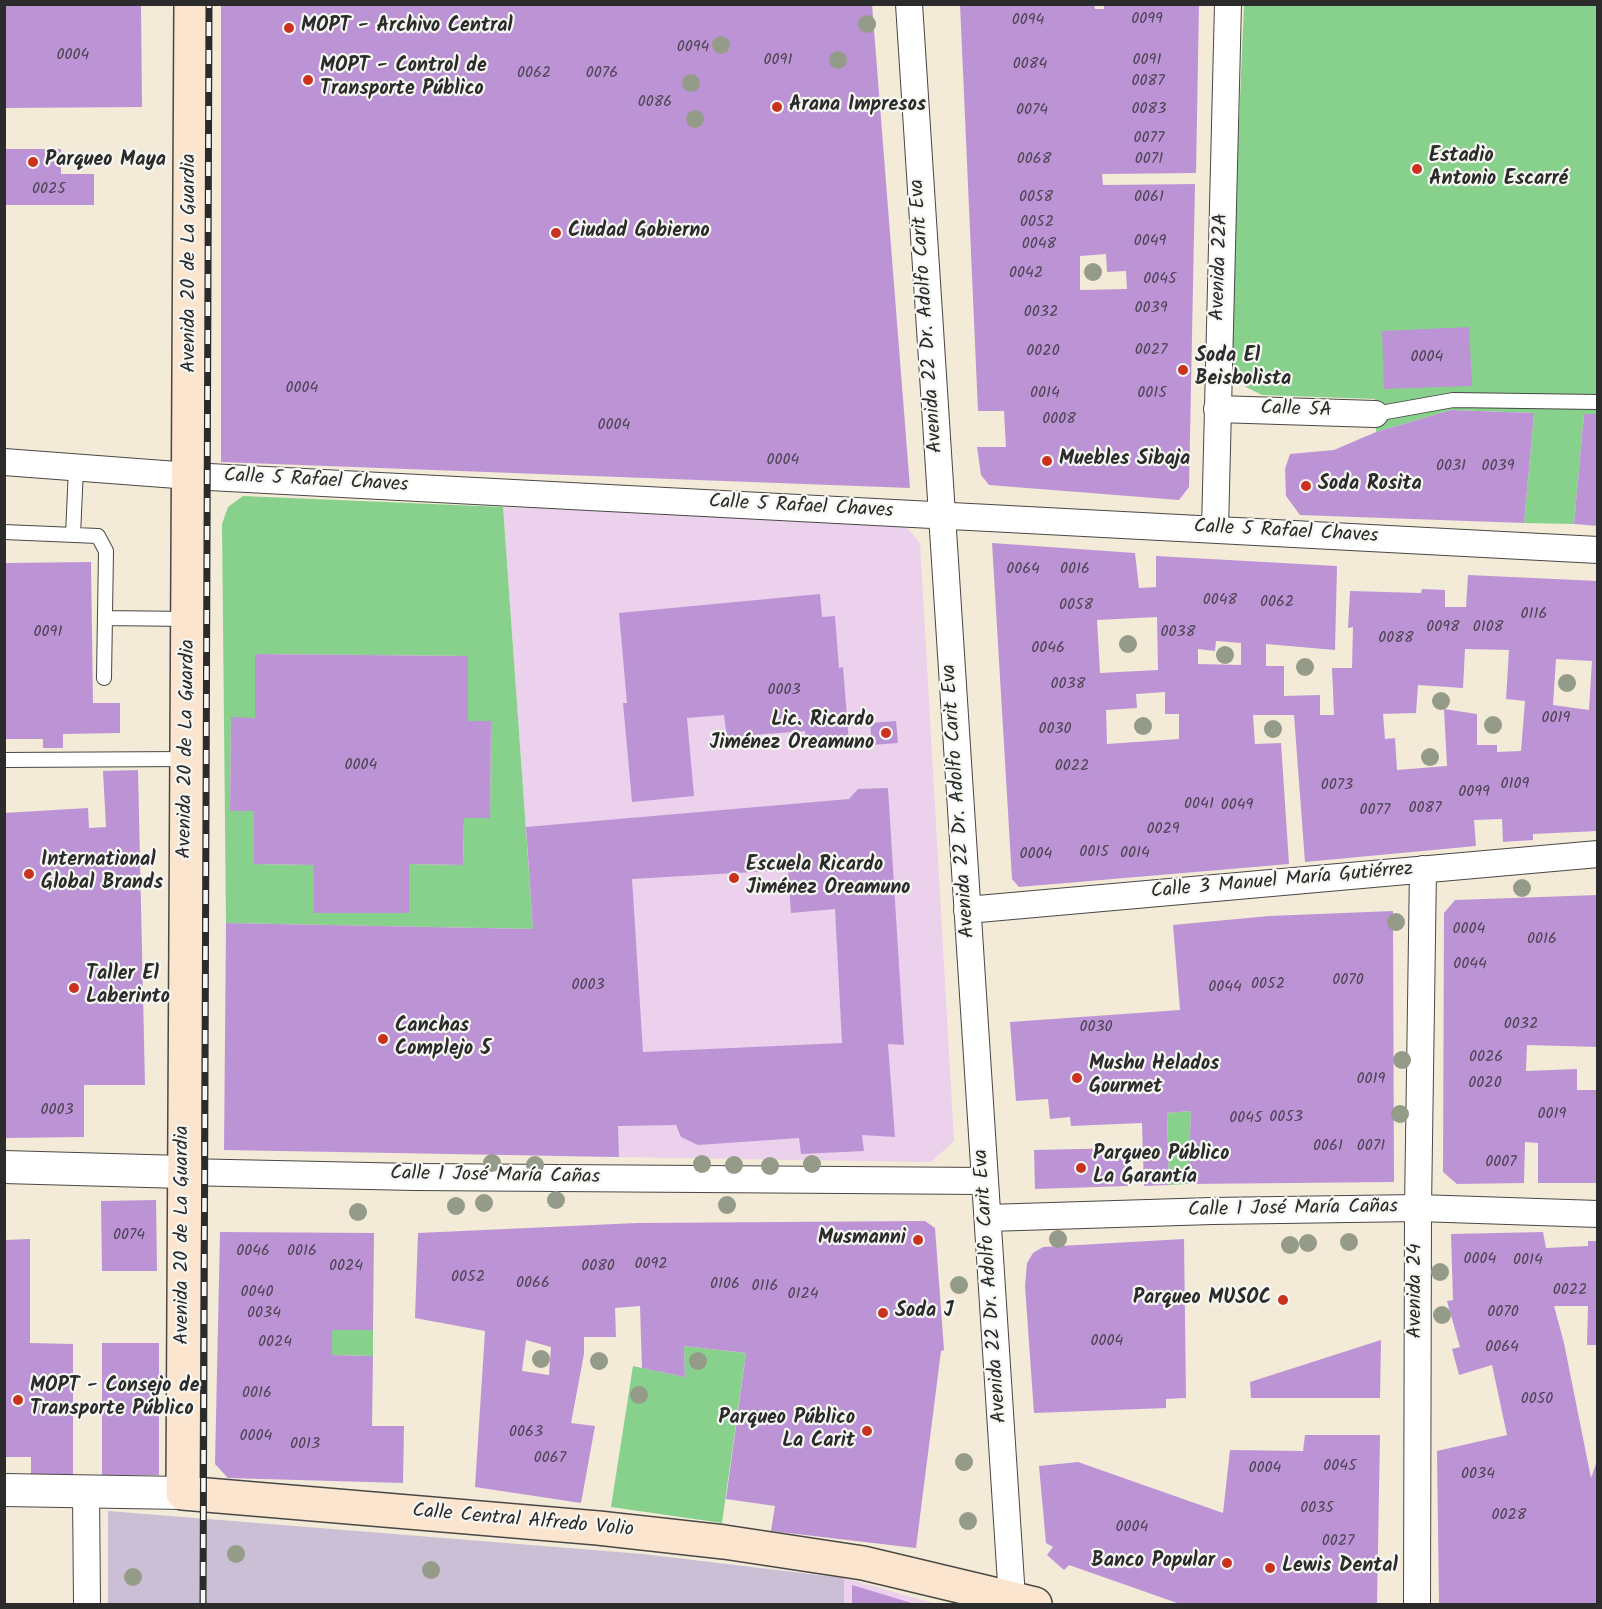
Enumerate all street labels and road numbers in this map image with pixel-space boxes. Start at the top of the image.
street label: Avenida 20 de La Guardia [179,153,203,373]
street label: Avenida 22 Dr. Adolfo Carit Eva [906,178,950,454]
street label: Avenida 22A [1207,213,1235,321]
street label: Calle 5A [1260,398,1332,424]
street label: Calle 5 Rafael Chaves [223,465,409,499]
street label: Calle 5 Rafael Chaves [708,491,894,525]
street label: Calle 5 Rafael Chaves [1193,516,1379,550]
street label: Avenida 20 de La Guardia [174,639,202,859]
street label: Avenida 22 Dr. Adolfo Carit Eva [938,663,982,939]
street label: Calle 3 Manuel María Gutiérrez [1150,859,1414,905]
street label: Avenida 20 de La Guardia [172,1125,196,1345]
street label: Avenida 22 Dr. Adolfo Carit Eva [970,1148,1014,1424]
street label: Calle 1 José María Cañas [390,1163,600,1191]
street label: Calle 1 José María Cañas [1188,1196,1398,1224]
street label: Avenida 24 [1405,1243,1429,1339]
street label: Calle Central Alfredo Volio [411,1500,635,1544]

